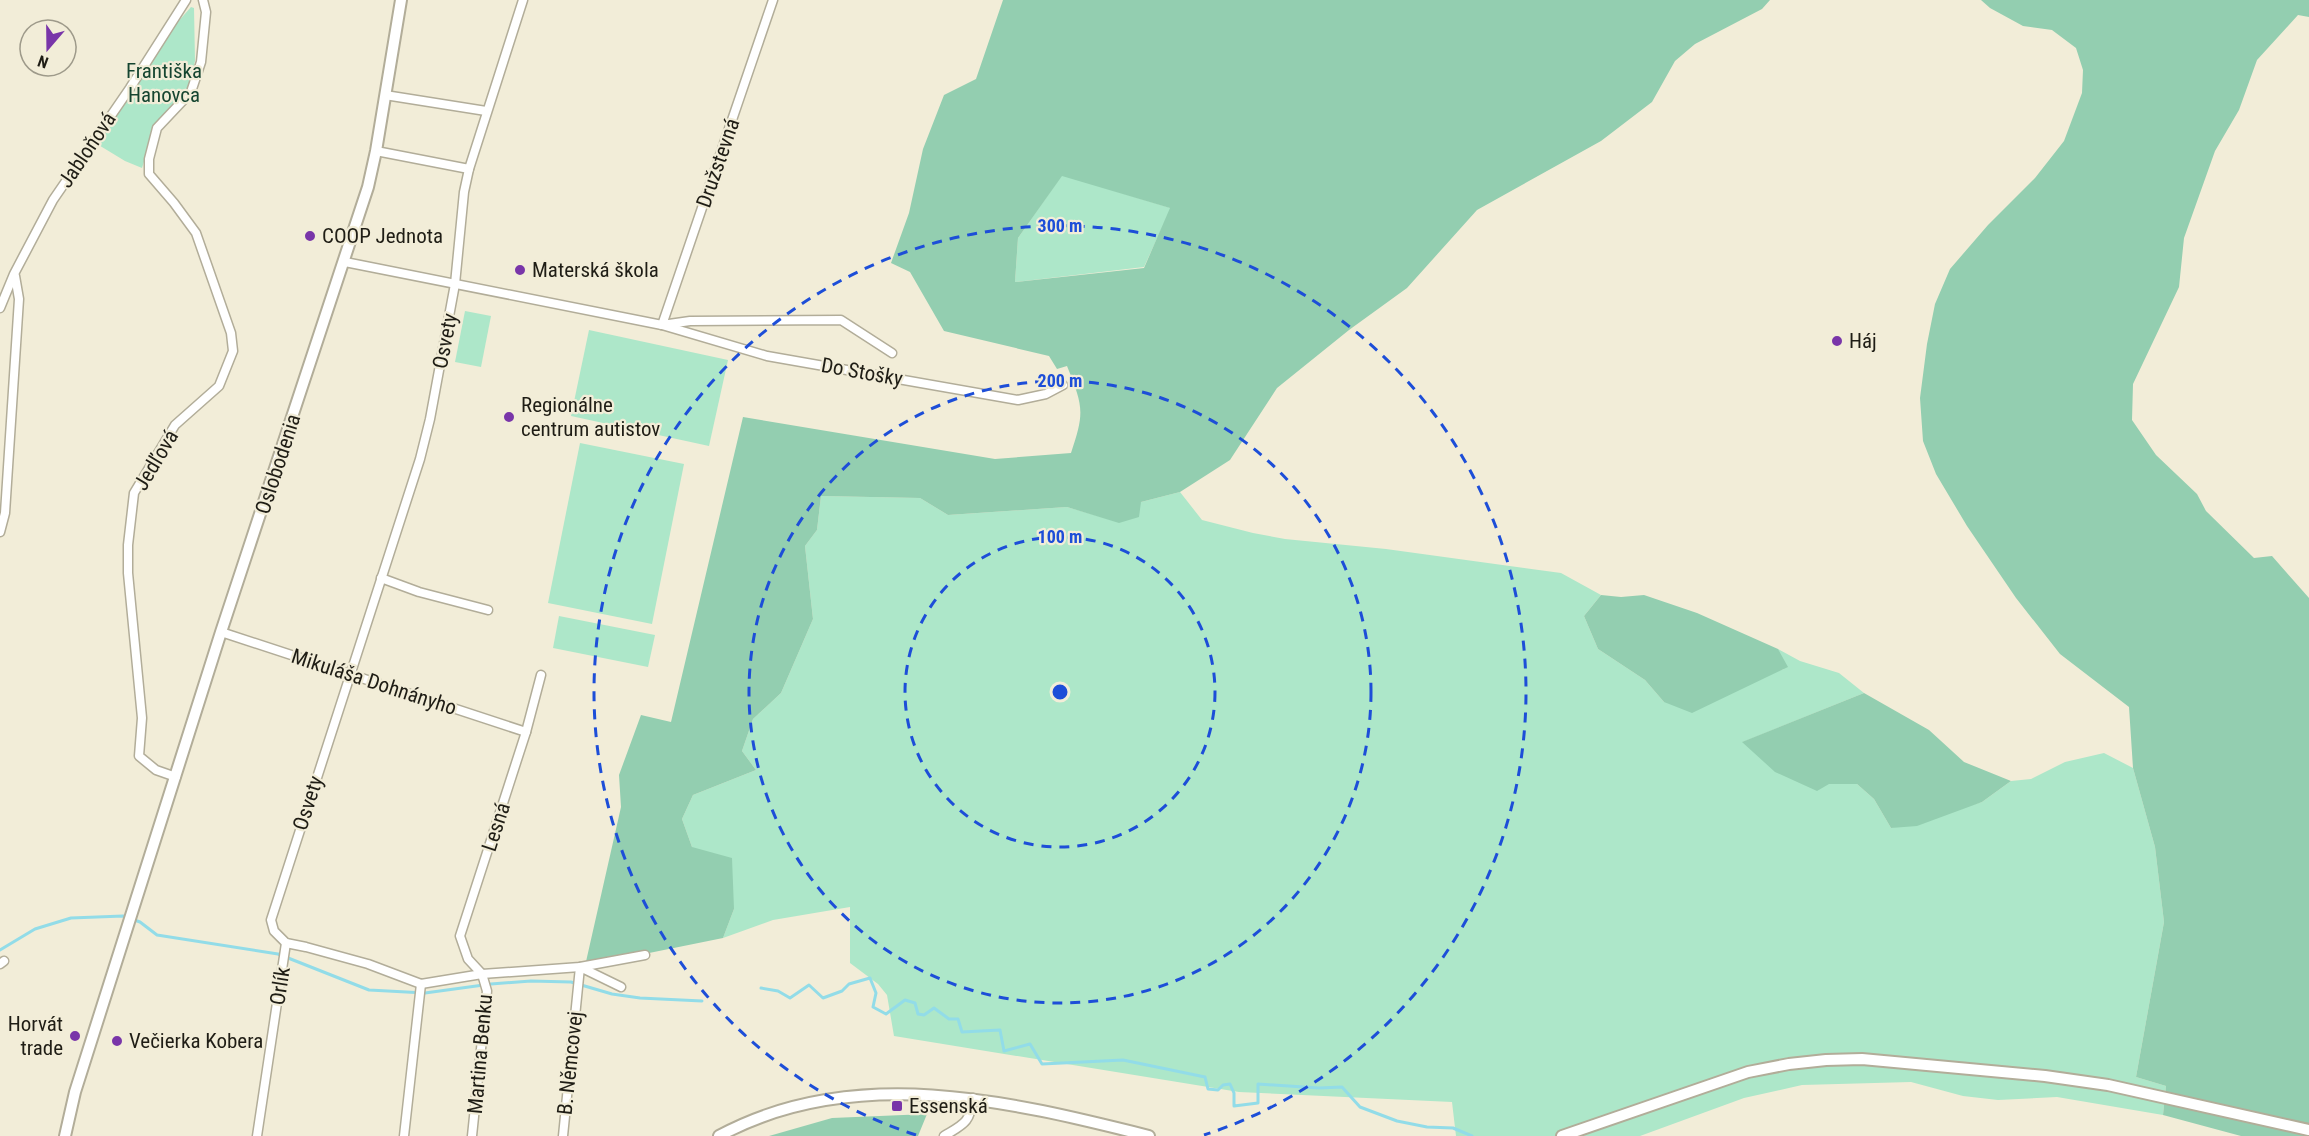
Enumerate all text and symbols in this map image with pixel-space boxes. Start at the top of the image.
north arrow [18,18,78,78]
text: N [35,51,51,72]
park label: Františka Hanovca [126,59,202,107]
street label: Jabloňová [53,108,121,192]
street label: Družstevná [692,115,744,211]
text: 300 m [1038,215,1082,236]
place label: COOP Jednota [322,224,443,248]
marker: COOP Jednota [303,229,317,243]
place label: Materská škola [532,258,659,282]
marker: Materská škola [513,263,527,277]
street label: Osvety [428,311,462,371]
place label: Háj [1849,329,1877,353]
marker: Háj [1830,334,1844,348]
street label: Do Stošky [819,353,905,391]
text: 200 m [1038,370,1082,391]
place label: Regionálne centrum autistov [521,393,660,441]
marker: Regionálne centrum autistov [502,410,516,424]
street label: Oslobodenia [251,411,305,517]
street label: Jedľová [129,426,183,494]
text: 100 m [1038,526,1082,547]
street label: Mikuláša Dohnányho [288,644,460,720]
centre of rings [1050,682,1070,702]
street label: Osvety [288,772,328,833]
street label: Lesná [477,800,515,854]
street label: Orlík [265,965,295,1007]
street label: Martina Benku [463,993,497,1115]
street label: B. Němcovej [553,1010,587,1116]
place label: Horvát trade [8,1012,63,1060]
marker: Horvát trade [68,1029,82,1043]
place label: Večierka Kobera [129,1029,263,1053]
marker: Večierka Kobera [110,1034,124,1048]
place label: Essenská [909,1094,988,1118]
marker: Essenská [890,1099,904,1113]

